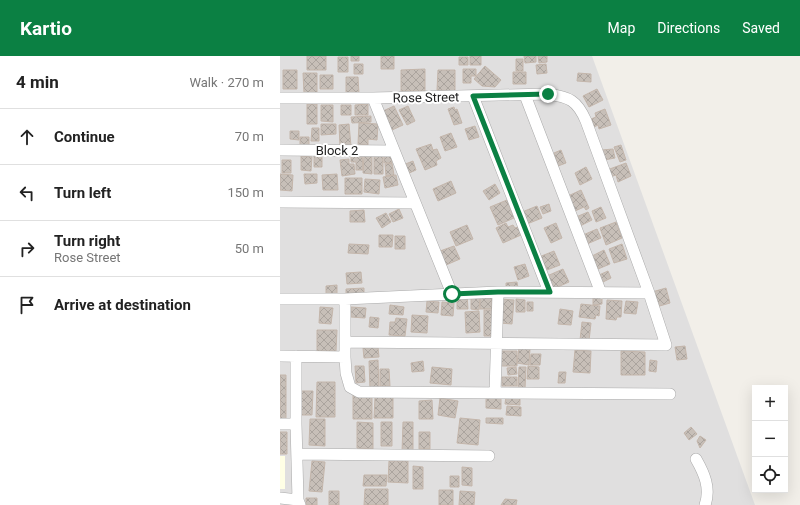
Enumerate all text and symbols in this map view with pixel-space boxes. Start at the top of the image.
text: Kartio [20,17,72,40]
text: Map [608,20,635,36]
text: Directions [657,20,720,36]
text: Saved [742,20,780,36]
text: 4 min [16,72,59,92]
text: Walk · 270 m [189,75,264,90]
route end [539,85,557,103]
street label: Rose Street [393,89,459,106]
icon: ahead [16,126,38,148]
text: Continue [54,128,115,146]
text: 70 m [235,129,264,144]
street label: Block 2 [316,143,358,158]
icon: left [16,182,38,204]
text: Turn left [54,184,111,202]
text: 150 m [227,185,264,200]
text: Turn right [54,232,120,250]
icon: right [16,238,38,260]
text: 50 m [235,241,264,256]
text: Rose Street [54,250,121,265]
route start [443,285,461,303]
icon: arrive [16,294,38,316]
text: Arrive at destination [54,296,191,314]
map controls [752,385,788,493]
button: + [752,385,788,421]
button: − [752,421,788,457]
button: locate [752,457,788,493]

